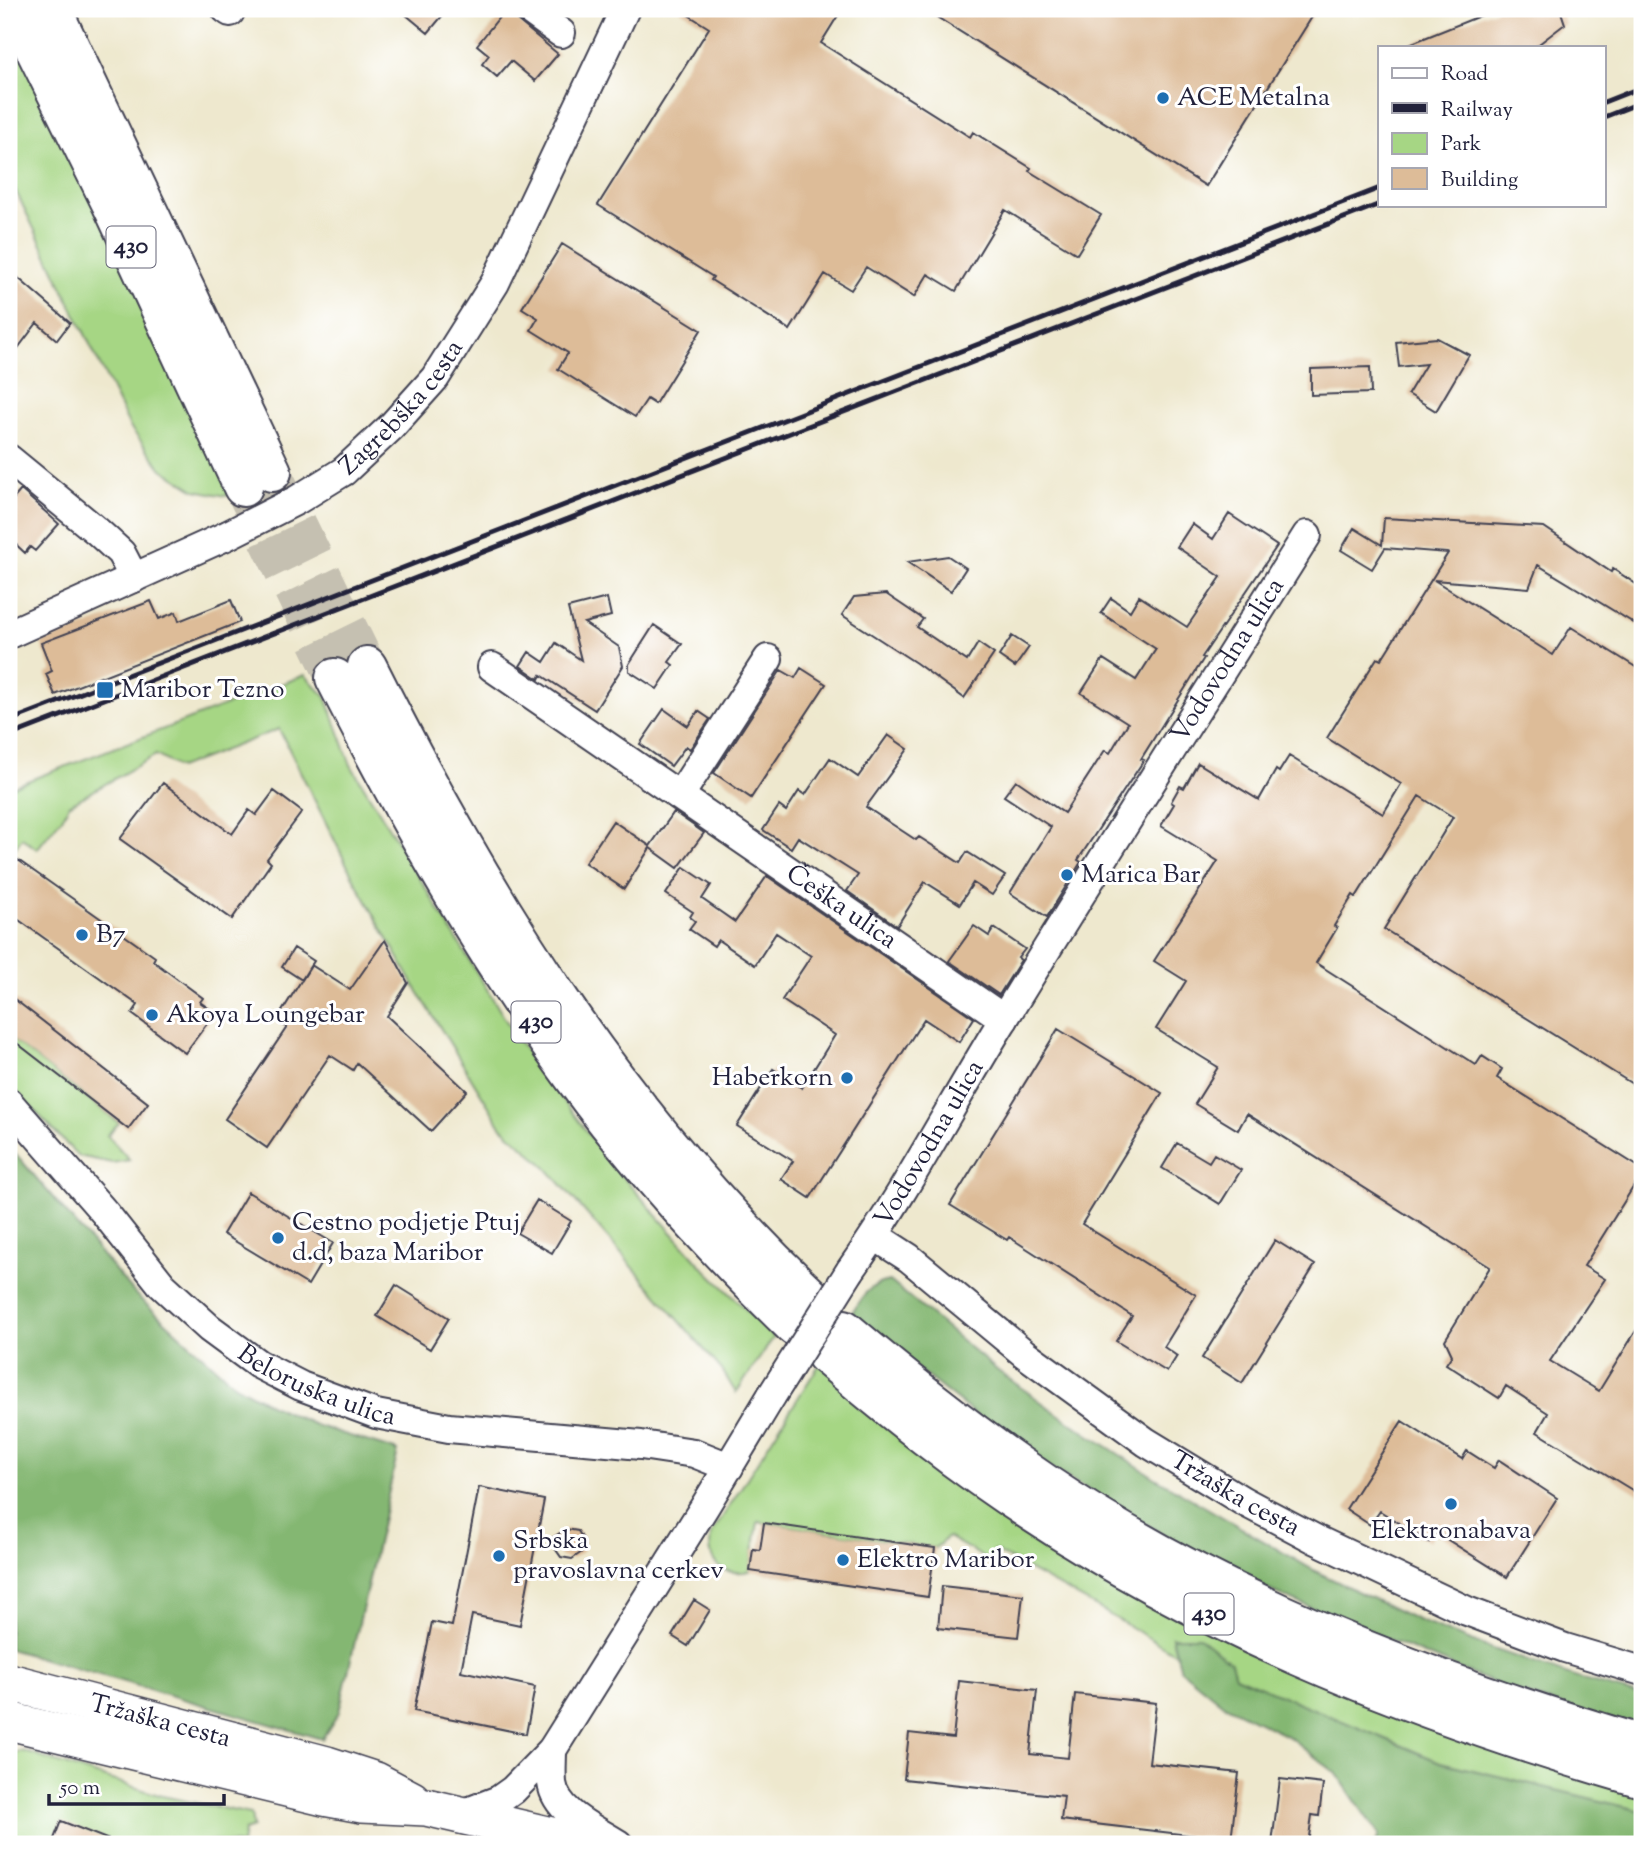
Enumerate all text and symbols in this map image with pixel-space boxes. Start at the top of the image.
legend [1378,46,1606,206]
text: Road [1441,60,1488,90]
place label: ACE Metalna [1177,80,1330,117]
marker: ACE Metalna [1155,90,1171,106]
text: Railway [1441,96,1513,126]
text: Park [1441,130,1482,160]
text: Building [1441,166,1518,196]
road number: 430 [106,226,156,268]
street label: Zagrebška cesta [331,333,473,484]
street label: Vodovodna ulica [1162,571,1294,750]
place label: Maribor Tezno [121,672,284,709]
marker: Maribor Tezno [95,680,115,700]
street label: Češka ulica [778,856,904,959]
place label: Marica Bar [1081,857,1201,894]
marker: Marica Bar [1059,867,1075,883]
place label: B7 [96,917,125,954]
marker: B7 [74,927,90,943]
place label: Akoya Loungebar [166,997,365,1034]
road number: 430 [512,1002,560,1042]
marker: Akoya Loungebar [144,1007,160,1023]
street label: Vodovodna ulica [865,1053,993,1235]
place label: Haberkorn [712,1060,833,1097]
marker: Haberkorn [839,1070,855,1086]
place label: Cestno podjetje Ptuj d.d, baza Maribor [292,1205,520,1272]
marker: Cestno podjetje Ptuj d.d, baza Maribor [270,1230,286,1246]
street label: Beloruska ulica [229,1336,398,1436]
street label: Tržaška cesta [1163,1442,1307,1546]
marker: Elektronabava [1443,1496,1459,1512]
place label: Elektronabava [1371,1513,1531,1550]
place label: Srbska pravoslavna cerkev [513,1523,724,1590]
place label: Elektro Maribor [857,1542,1035,1579]
marker: Srbska pravoslavna cerkev [491,1548,507,1564]
marker: Elektro Maribor [835,1552,851,1568]
road number: 430 [1184,1594,1234,1634]
street label: Tržaška cesta [85,1685,235,1758]
scale bar [49,1762,224,1806]
text: 50 m [59,1774,100,1804]

